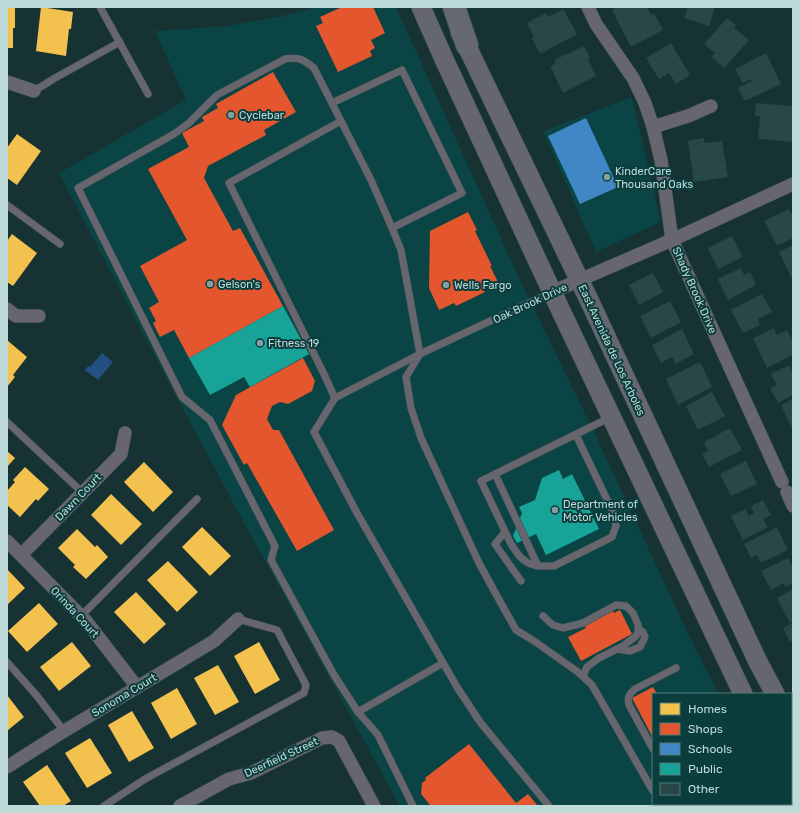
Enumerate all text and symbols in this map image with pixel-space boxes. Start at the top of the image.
place label: Cyclebar [239,109,285,122]
marker: Cyclebar [226,110,236,120]
place label: KinderCare Thousand Oaks [615,165,693,191]
marker: KinderCare Thousand Oaks [602,172,612,182]
street label: Shady Brook Drive [670,245,719,336]
place label: Gelson's [218,278,261,291]
marker: Gelson's [205,279,215,289]
place label: Wells Fargo [454,279,512,292]
marker: Wells Fargo [441,280,451,290]
street label: Oak Brook Drive [491,281,569,326]
street label: East Avenida de Los Arboles [575,282,648,418]
place label: Fitness 19 [268,337,319,350]
marker: Fitness 19 [255,338,265,348]
street label: Dawn Court [53,471,105,524]
place label: Department of Motor Vehicles [563,498,639,524]
marker: Department of Motor Vehicles [550,505,560,515]
street label: Orinda Court [48,584,102,641]
street label: Sonoma Court [89,671,160,720]
legend [652,693,792,805]
text: Homes [688,702,727,716]
text: Shops [688,722,723,736]
street label: Deerfield Street [242,734,321,780]
text: Schools [688,742,732,756]
text: Public [688,762,723,776]
text: Other [688,782,720,796]

